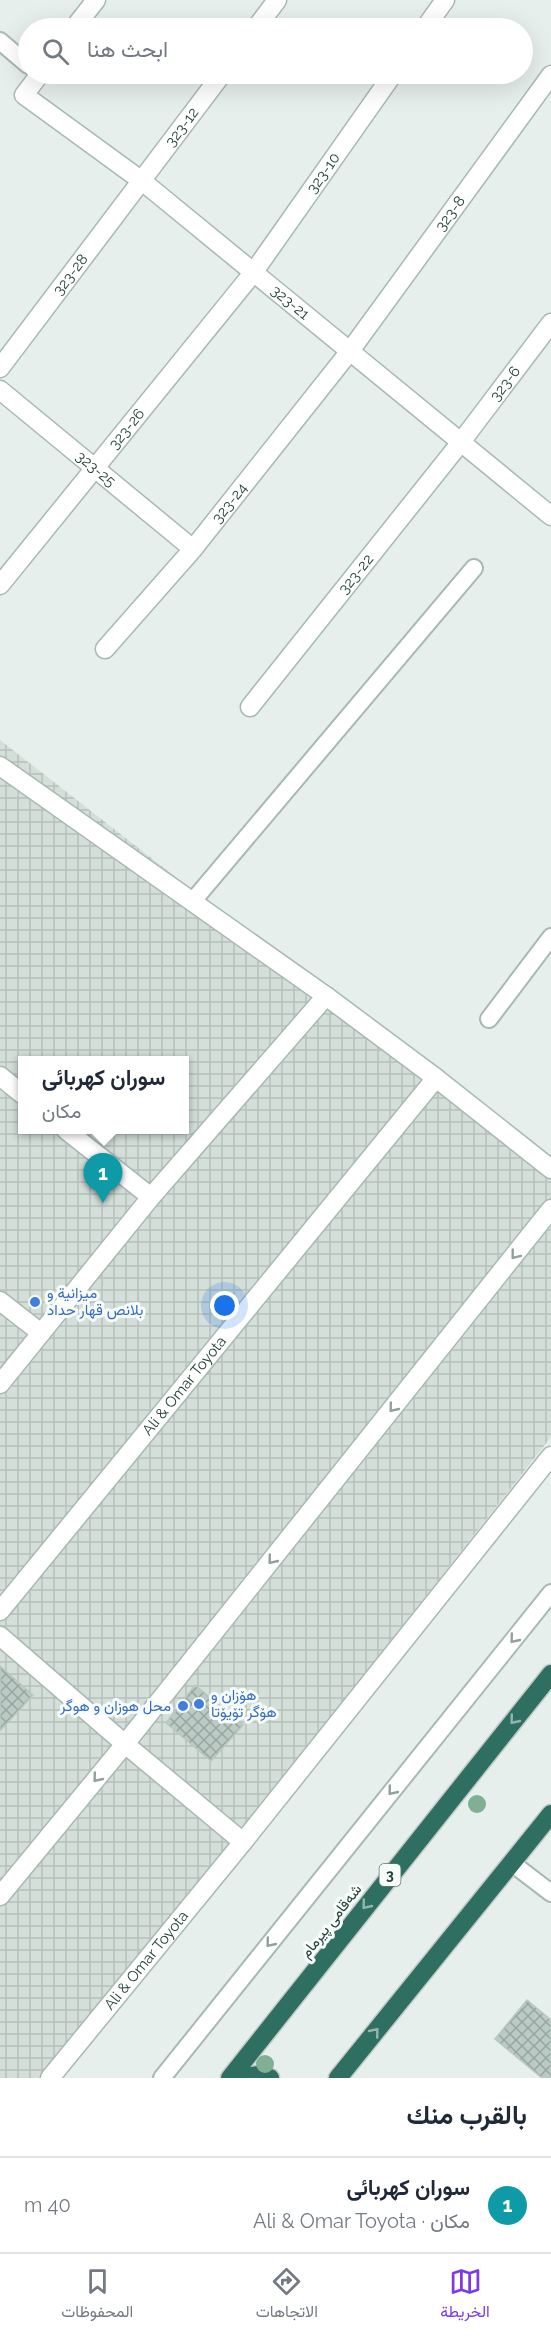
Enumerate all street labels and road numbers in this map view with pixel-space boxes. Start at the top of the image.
street label: 323-12 [161,104,203,150]
street label: 323-10 [303,149,344,197]
street label: 323-8 [431,192,469,235]
street label: 323-28 [49,250,92,299]
street label: 323-21 [267,281,314,324]
street label: 323-6 [486,362,524,405]
street label: 323-26 [105,405,148,453]
street label: 323-25 [72,447,119,490]
street label: 323-24 [208,479,251,527]
street label: 323-22 [335,550,377,598]
street label: Ali & Omar Toyota [138,1333,230,1439]
road number: 3 [380,1864,400,1886]
street label: شەقامی پیرمام [297,1880,366,1962]
street label: Ali & Omar Toyota [100,1907,192,2014]

